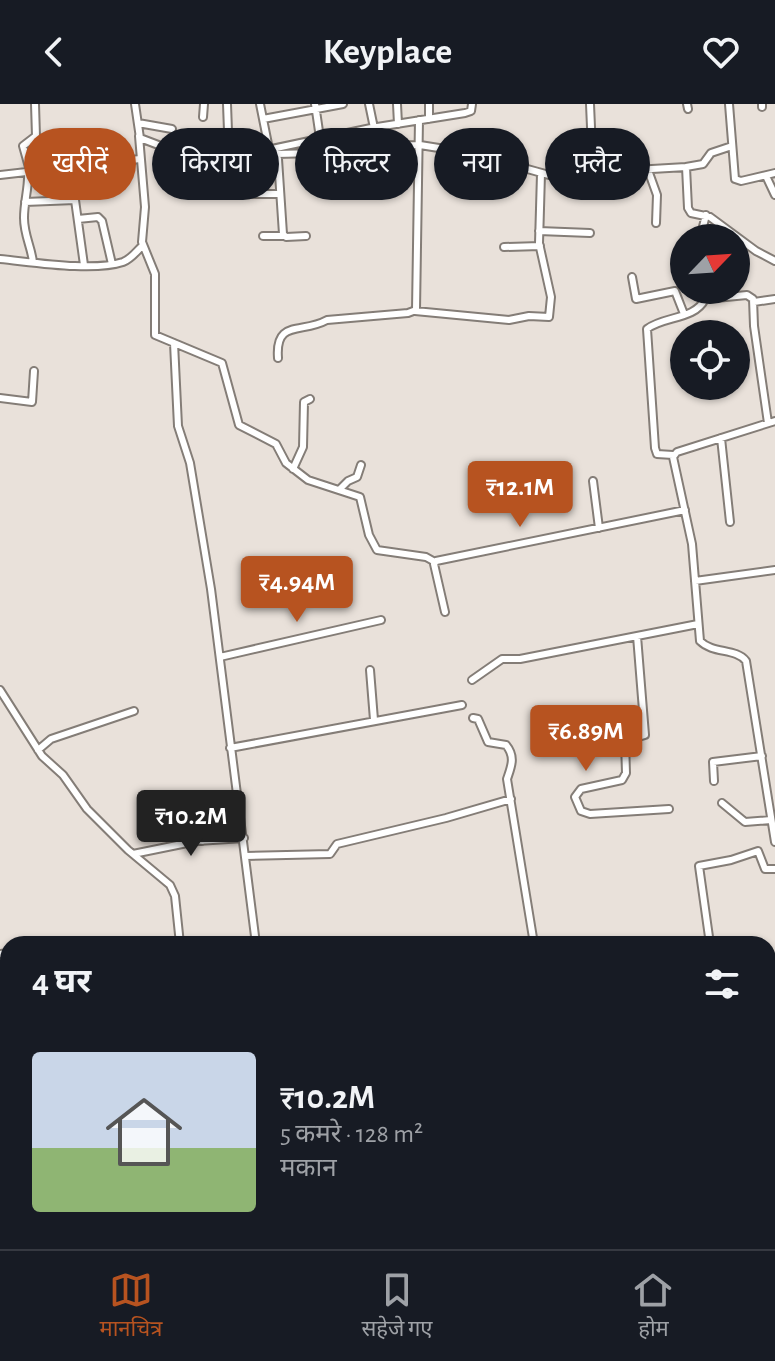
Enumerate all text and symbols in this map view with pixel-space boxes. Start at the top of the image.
icon: back [32,30,76,74]
icon: heart [699,30,743,74]
text: Keyplace [323,34,452,70]
chip: खरीदें [24,128,136,200]
chip: किराया [152,128,279,200]
chip: फ़िल्टर [295,128,418,200]
chip: नया [434,128,529,200]
chip: फ़्लैट [545,128,650,200]
north arrow [670,224,750,304]
map controls [670,224,750,400]
button: locate [670,320,750,400]
pin: ₹12.1M [455,461,585,529]
text: ₹12.1M [486,474,554,500]
pin: ₹4.94M [232,556,362,624]
text: ₹4.94M [259,569,335,595]
pin: ₹6.89M [521,705,651,773]
text: ₹6.89M [548,718,624,744]
pin: ₹10.2M [126,790,256,858]
text: ₹10.2M [155,803,227,829]
icon: filters [700,962,744,1006]
text: 4 घर [32,965,91,999]
text: ₹10.2M [280,1081,375,1115]
icon: home [96,1084,192,1180]
text: 5 कमरे · 128 m² [280,1121,423,1147]
text: मकान [280,1155,337,1181]
tab: मानचित्र [100,1268,162,1345]
tab: सहेजे गए [361,1268,432,1345]
tab: होम [631,1268,675,1345]

